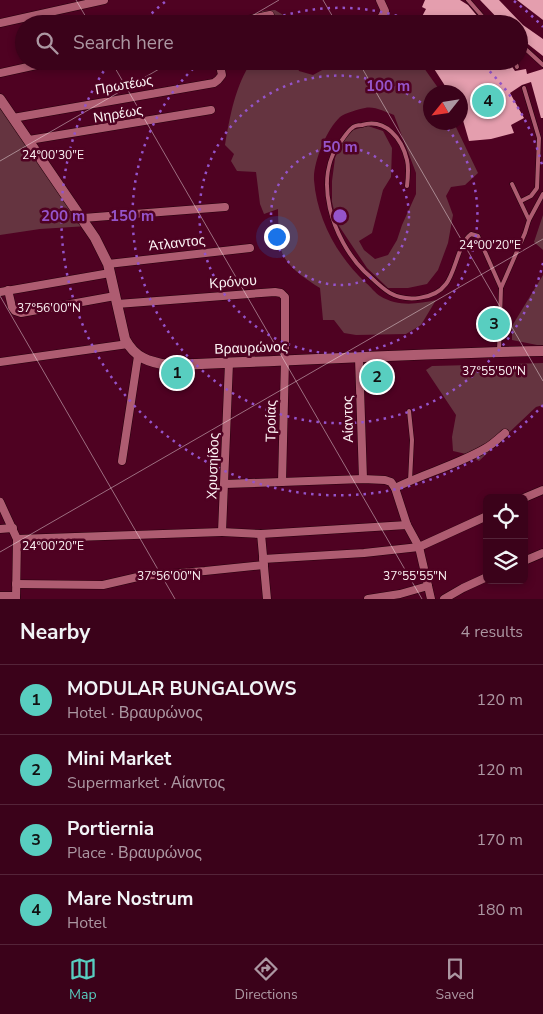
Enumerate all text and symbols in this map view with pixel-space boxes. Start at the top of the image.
search box [15,15,528,70]
icon: search [33,29,61,57]
text: Search here [73,30,174,56]
street label: Πρωτέως [94,71,155,99]
text: 100 m [366,76,410,96]
pin: 4 [472,82,504,120]
north arrow [423,85,468,130]
street label: Νηρέως [92,100,144,128]
text: 50 m [322,137,358,157]
text: 24°00'30"E [22,147,84,163]
text: 200 m [41,206,85,226]
text: 150 m [110,206,154,226]
centre of rings [331,207,349,225]
your location [264,224,290,250]
street label: Άτλαντος [148,231,206,255]
text: 24°00'20"E [459,237,521,253]
street label: Κρόνου [209,271,257,293]
text: 37°56'00"N [17,300,81,316]
pin: 3 [478,305,510,343]
street label: Βραυρώνος [214,337,288,359]
pin: 1 [161,354,193,392]
pin: 2 [361,358,393,396]
text: 37°55'50"N [462,363,526,379]
street label: Αίαντος [338,395,358,443]
street label: Τροίας [261,399,281,442]
street label: Χρυσηίδος [202,432,224,500]
map controls [483,494,528,584]
button: locate [483,494,528,539]
text: 24°00'20"E [22,538,84,554]
button: layers [483,539,528,584]
text: 37°56'00"N [137,568,201,584]
text: 37°55'55"N [383,568,447,584]
text: Nearby [20,618,90,646]
text: 4 results [461,621,523,643]
text: MODULAR BUNGALOWS [67,676,296,702]
text: 1 [31,689,41,711]
text: 120 m [476,689,523,711]
text: Hotel · Βραυρώνος [67,702,203,724]
text: Mini Market [67,746,171,772]
text: 2 [31,759,41,781]
text: 120 m [476,759,523,781]
text: Supermarket · Αίαντος [67,772,225,794]
text: Portiernia [67,816,154,842]
text: 3 [31,829,41,851]
text: 170 m [476,829,523,851]
text: Place · Βραυρώνος [67,842,202,864]
text: Mare Nostrum [67,886,193,912]
text: 4 [31,899,41,921]
text: 180 m [476,899,523,921]
text: Hotel [67,912,107,934]
tab: Map [69,955,97,1004]
tab: Directions [235,955,298,1004]
tab: Saved [435,955,474,1004]

